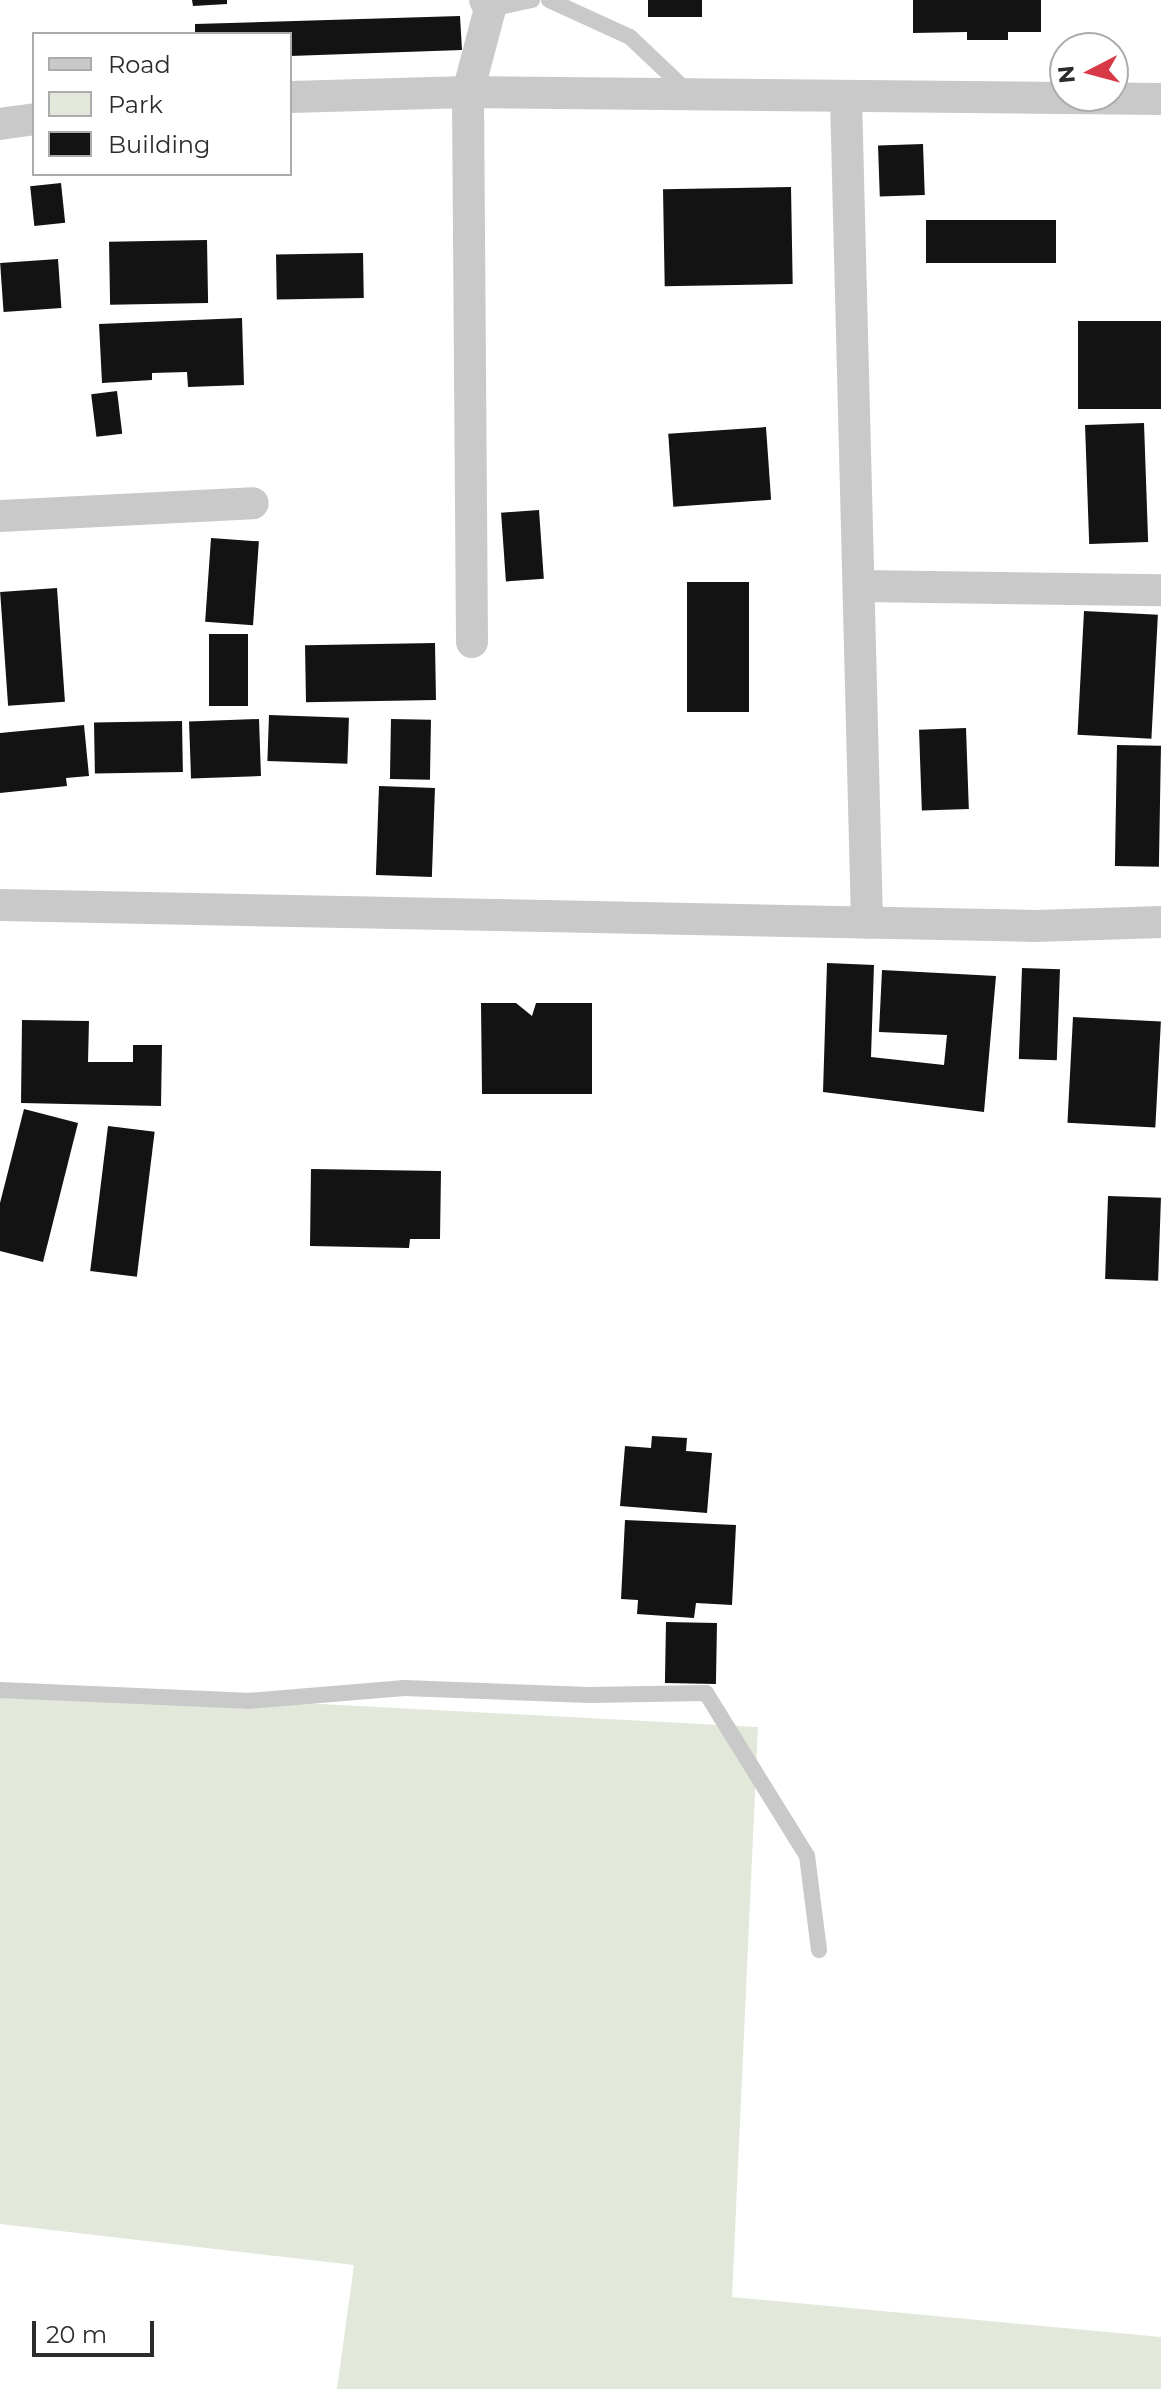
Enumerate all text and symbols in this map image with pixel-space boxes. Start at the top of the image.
legend [32,32,292,176]
north arrow [1049,32,1129,112]
text: Road [108,50,171,79]
text: N [1052,64,1081,85]
text: Park [108,90,163,119]
text: Building [108,130,211,159]
scale bar [36,2305,158,2355]
text: 20 m [46,2320,107,2349]

